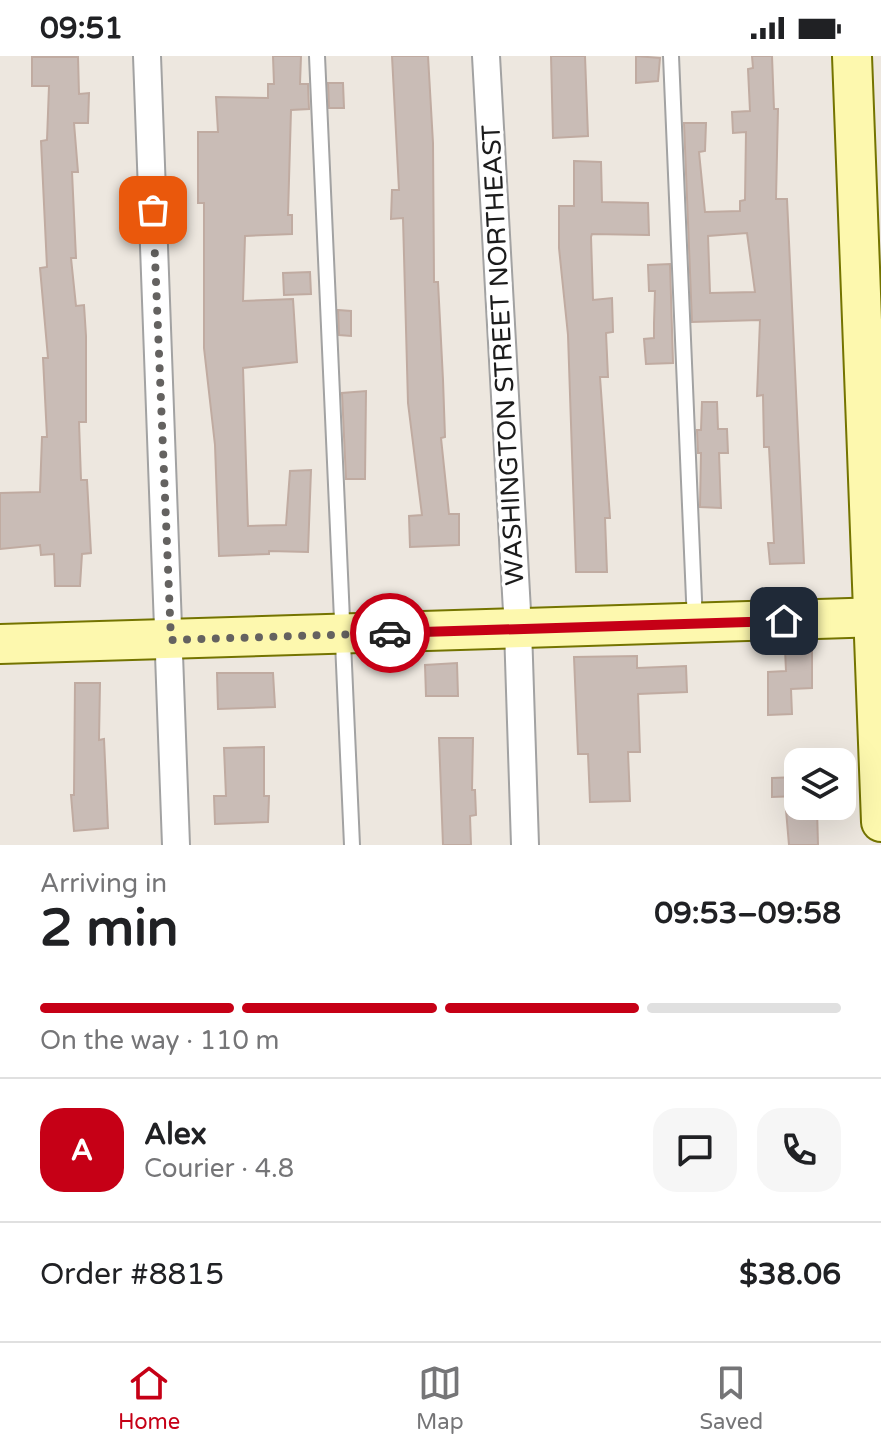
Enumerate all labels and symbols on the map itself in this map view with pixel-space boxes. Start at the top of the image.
street label: WASHINGTON STREET NORTHEAST [475,124,531,586]
pin [119,176,187,244]
pin [750,587,818,655]
courier [350,593,430,673]

